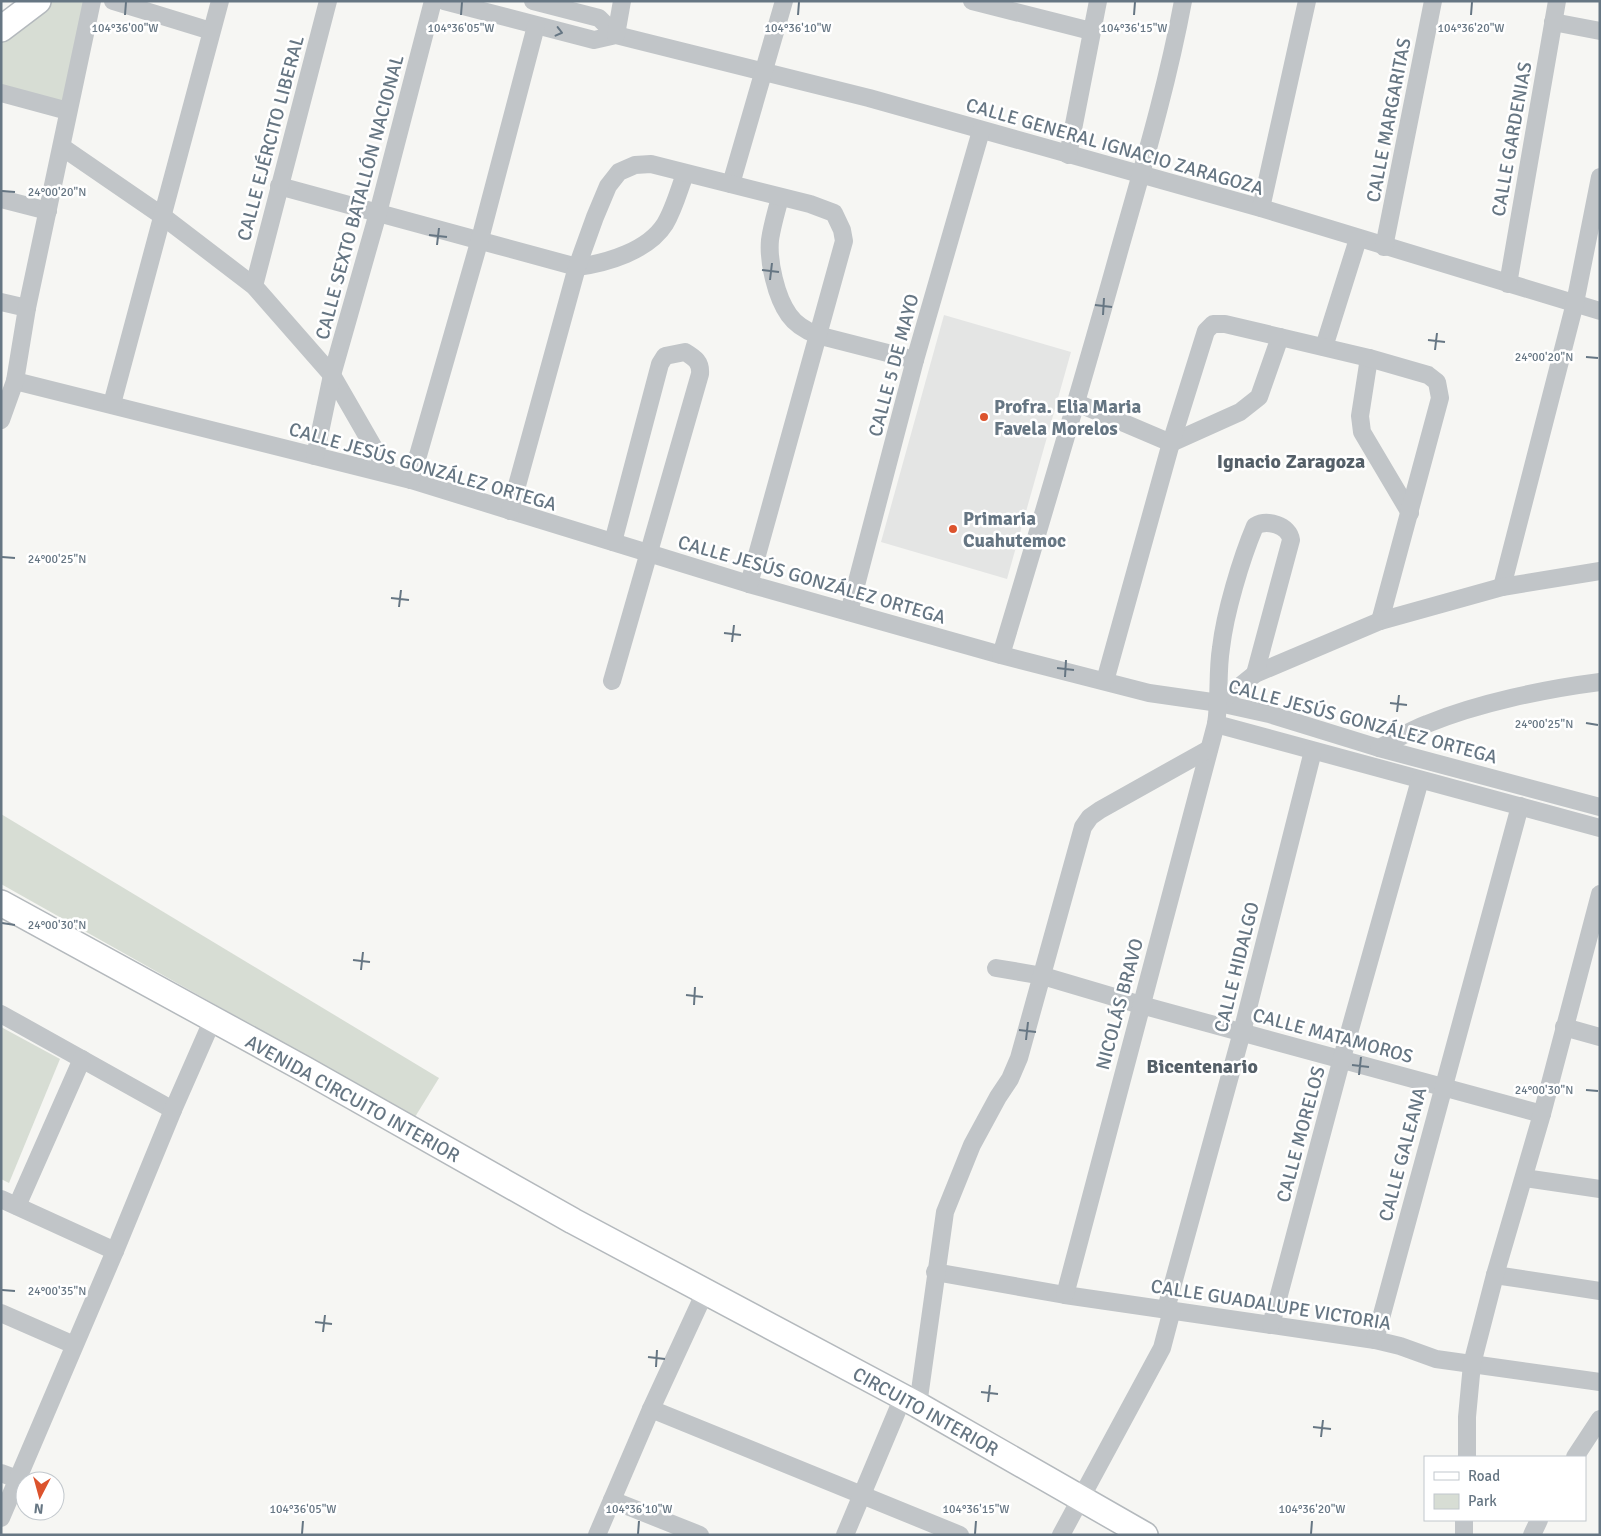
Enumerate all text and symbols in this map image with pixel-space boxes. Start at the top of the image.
text: 104°36'00"W [91,21,159,36]
text: 104°36'05"W [427,21,495,36]
text: 104°36'10"W [764,21,832,36]
text: 104°36'15"W [1100,21,1168,36]
text: 104°36'20"W [1437,21,1505,36]
one-way arrow [555,26,564,37]
street label: CALLE EJÉRCITO LIBERAL [232,33,310,244]
street label: CALLE MARGARITAS [1361,36,1417,204]
street label: CALLE SEXTO BATALLÓN NACIONAL [310,52,410,342]
street label: CALLE GARDENIAS [1487,60,1537,218]
street label: CALLE GENERAL IGNACIO ZARAGOZA [963,93,1267,201]
text: 24°00'20"N [28,185,86,200]
street label: CALLE 5 DE MAYO [863,291,925,439]
text: 24°00'20"N [1515,350,1573,365]
place label: Profra. Elia Maria Favela Morelos [994,395,1142,441]
marker: Profra. Elia Maria Favela Morelos [978,411,990,423]
street label: CALLE JESÚS GONZÁLEZ ORTEGA [286,417,560,517]
district label: Ignacio Zaragoza [1217,449,1365,474]
place label: Primaria Cuahutemoc [963,507,1066,553]
marker: Primaria Cuahutemoc [947,523,959,535]
street label: CALLE JESÚS GONZÁLEZ ORTEGA [675,530,949,630]
text: 24°00'25"N [28,552,86,567]
street label: CALLE JESÚS GONZÁLEZ ORTEGA [1226,674,1500,770]
text: 24°00'25"N [1515,717,1573,732]
street label: CALLE HIDALGO [1209,899,1265,1035]
text: 24°00'30"N [28,918,86,933]
street label: NICOLÁS BRAVO [1091,936,1149,1073]
street label: CALLE MATAMOROS [1250,1003,1416,1069]
street label: AVENIDA CIRCUITO INTERIOR [241,1030,464,1168]
district label: Bicentenario [1146,1054,1258,1079]
street label: CALLE MORELOS [1271,1064,1331,1205]
text: 24°00'30"N [1515,1083,1573,1098]
street label: CALLE GALEANA [1374,1084,1433,1224]
street label: CALLE GUADALUPE VICTORIA [1149,1274,1393,1336]
text: 24°00'35"N [28,1284,86,1299]
street label: CIRCUITO INTERIOR [848,1362,1003,1462]
legend [1424,1456,1586,1521]
text: Road [1468,1467,1500,1485]
north arrow [15,1471,65,1521]
text: Park [1468,1492,1497,1510]
text: N [33,1499,44,1517]
text: 104°36'05"W [269,1502,337,1517]
text: 104°36'10"W [605,1502,673,1517]
text: 104°36'15"W [942,1502,1010,1517]
text: 104°36'20"W [1278,1502,1346,1517]

